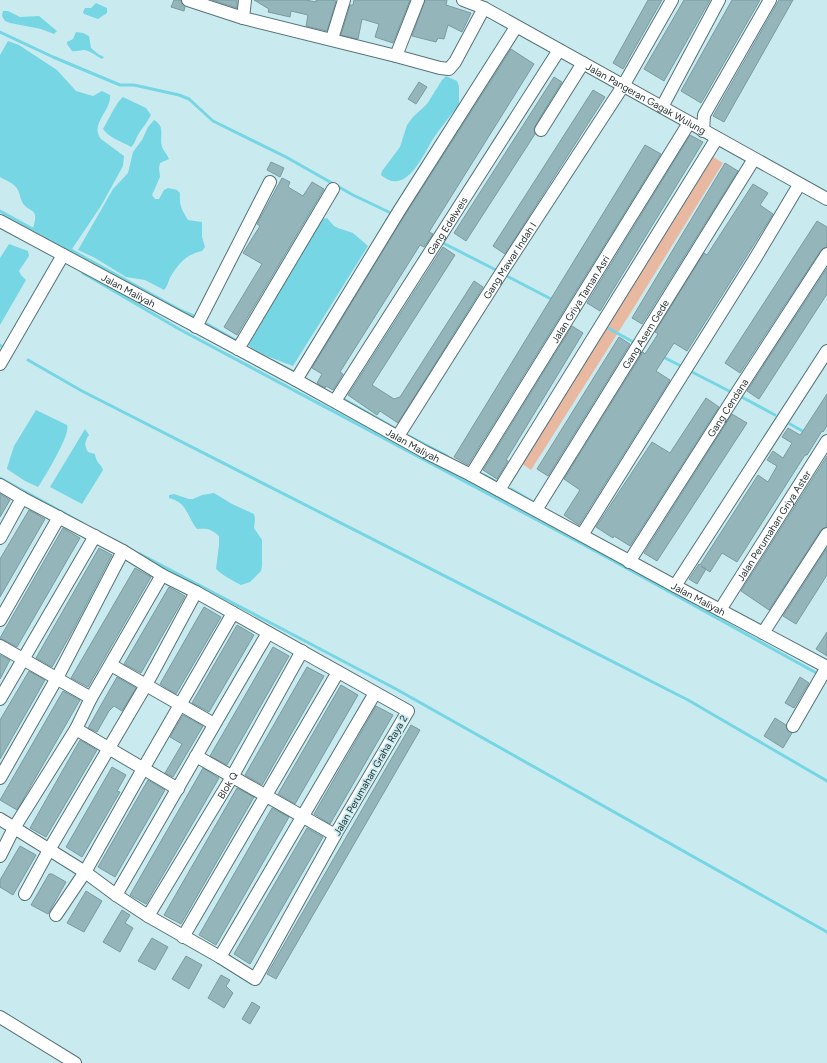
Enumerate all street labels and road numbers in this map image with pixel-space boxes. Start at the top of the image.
street label: Jalan Pangeran Gagak Wulung [584,60,708,137]
street label: Gang Edelweis [424,194,471,257]
street label: Gang Mawar Indah I [480,220,539,302]
street label: Jalan Griya Taman Asri [548,253,612,345]
street label: Jalan Maliyah [99,271,158,311]
street label: Gang Asem Gede [619,297,672,371]
street label: Gang Cendana [704,376,751,440]
street label: Jalan Maliyah [384,426,442,466]
street label: Jalan Perumahan Griya Aster [734,468,814,583]
street label: Jalan Maliyah [669,579,728,619]
street label: Jalan Perumahan Graha Raya 2 [331,713,410,838]
street label: Blok Q [214,769,241,801]

